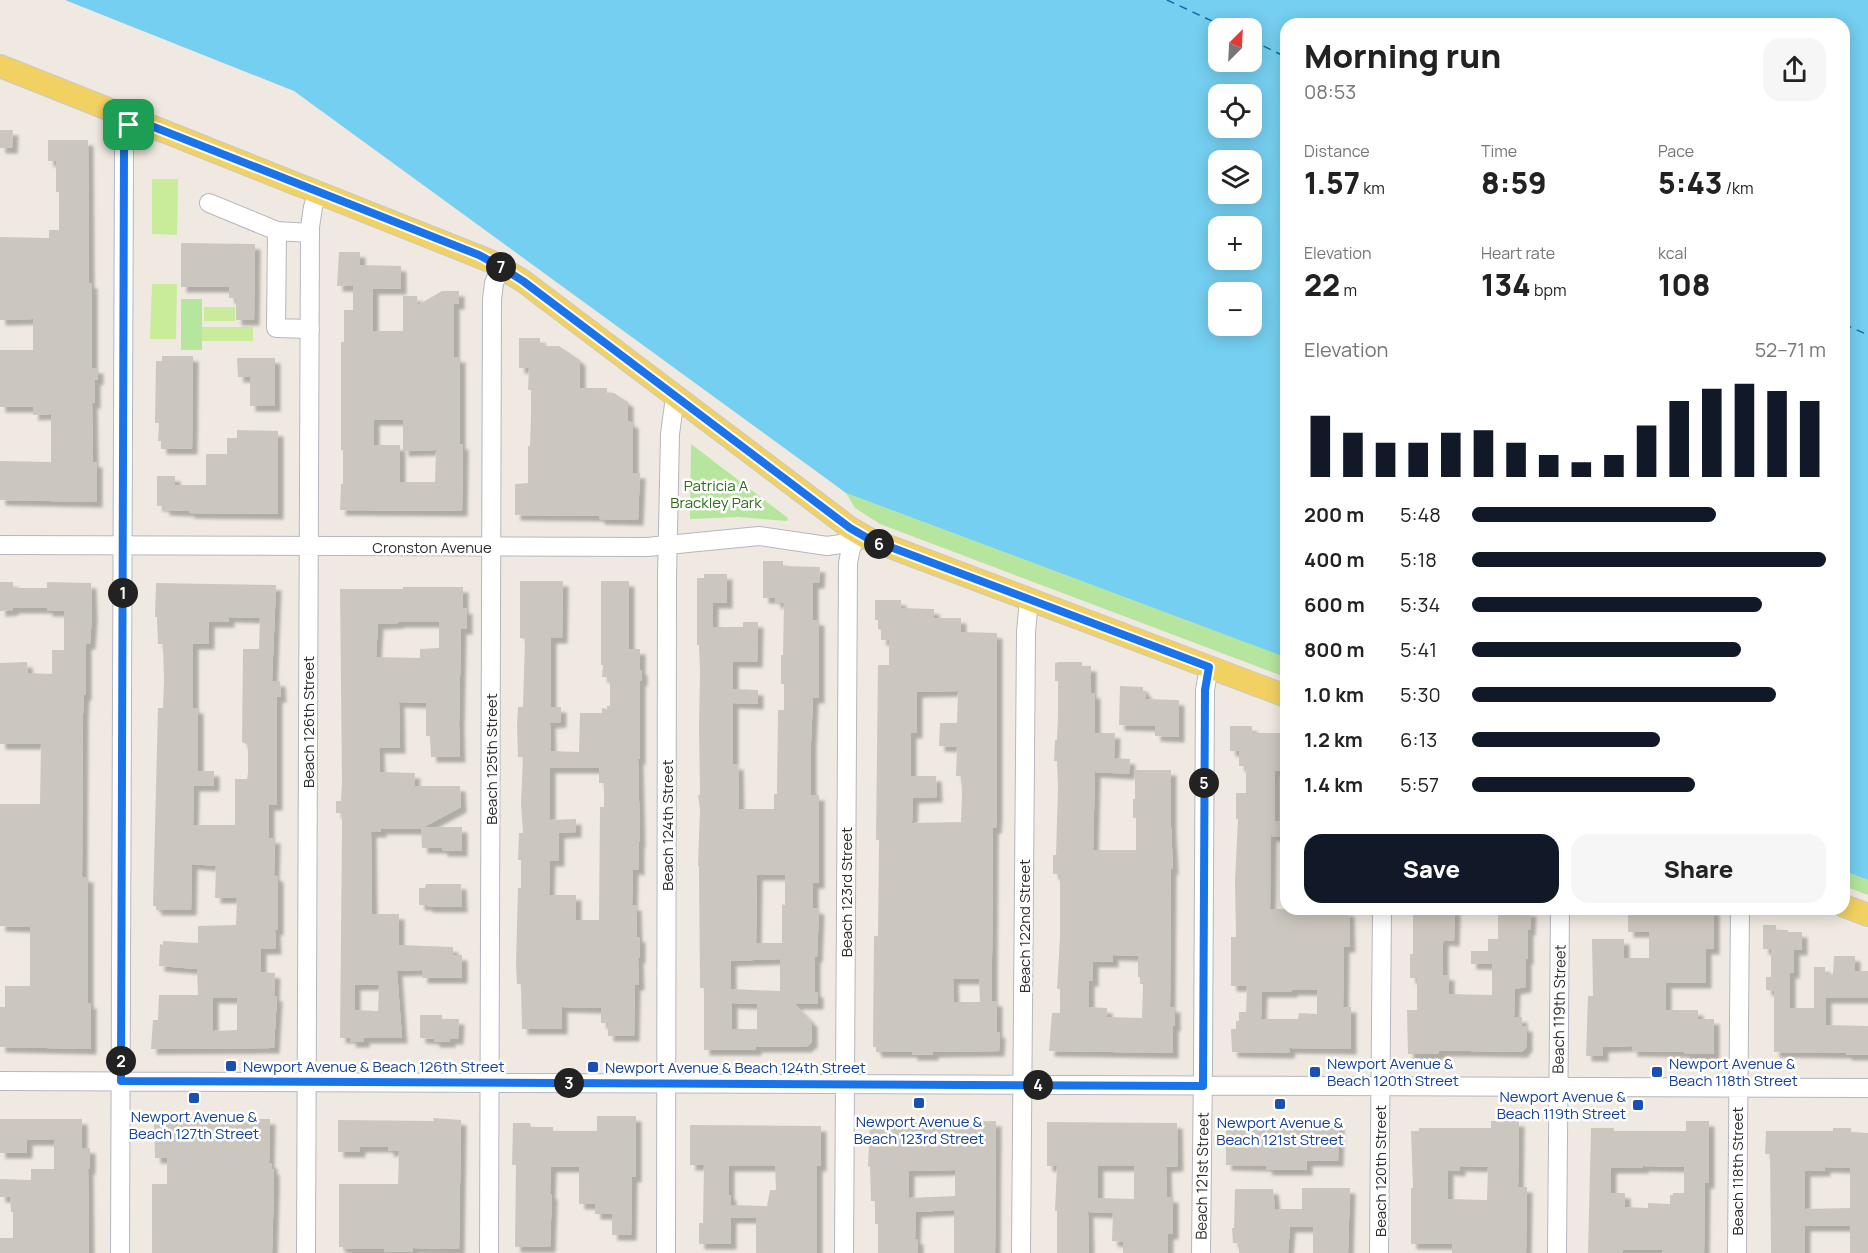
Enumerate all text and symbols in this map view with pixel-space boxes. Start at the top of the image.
north arrow [1208,18,1262,72]
map controls [1208,18,1262,336]
text: Morning run [1304,33,1501,78]
button: share [1763,38,1826,101]
text: 08:53 [1304,78,1356,105]
button: locate [1208,84,1262,138]
pin [103,99,154,150]
icon: arrive [112,108,145,141]
text: Distance [1304,140,1370,162]
text: Time [1481,140,1517,162]
text: Pace [1658,140,1694,162]
button: layers [1208,150,1262,204]
text: 1.57 [1304,162,1360,203]
text: 8:59 [1481,162,1547,203]
text: 5:43 [1658,162,1723,203]
text: km [1360,177,1385,199]
text: /km [1723,177,1753,199]
button: + [1208,216,1262,270]
text: Elevation [1304,242,1372,264]
text: Heart rate [1481,242,1555,264]
text: kcal [1658,242,1687,264]
pin: 7 [486,252,516,282]
text: 7 [497,256,505,278]
text: 22 [1304,264,1340,305]
text: 134 [1481,264,1531,305]
text: 108 [1658,264,1711,305]
text: m [1340,279,1357,301]
text: bpm [1531,279,1567,301]
button: − [1208,282,1262,336]
text: Elevation [1304,336,1388,363]
text: 52–71 m [1755,336,1826,363]
park label: Patricia A Brackley Park [670,475,762,513]
text: 200 m [1304,501,1364,528]
text: 5:48 [1400,501,1441,528]
pin: 6 [864,529,894,559]
text: 6 [874,533,884,555]
street label: Cronston Avenue [372,537,492,558]
text: 400 m [1304,546,1364,573]
text: 5:18 [1400,546,1437,573]
pin: 1 [108,578,138,608]
text: 1 [119,582,127,604]
text: 600 m [1304,591,1365,618]
text: 5:34 [1400,591,1440,618]
text: 800 m [1304,636,1365,663]
text: 5:41 [1400,636,1437,663]
street label: Beach 126th Street [298,656,319,788]
text: 1.0 km [1304,681,1364,708]
text: 5:30 [1400,681,1441,708]
street label: Beach 125th Street [481,693,502,825]
text: 1.2 km [1304,726,1363,753]
text: 6:13 [1400,726,1437,753]
street label: Beach 124th Street [657,759,678,891]
pin: 5 [1189,768,1219,798]
text: 1.4 km [1304,771,1363,798]
text: 5:57 [1400,771,1439,798]
text: 5 [1199,772,1209,794]
street label: Beach 123rd Street [836,827,857,957]
button: Save [1304,834,1559,903]
button: Share [1571,834,1826,903]
street label: Beach 122nd Street [1014,859,1035,993]
street label: Beach 119th Street [1547,944,1571,1074]
pin: 2 [106,1046,136,1076]
text: 2 [116,1050,126,1072]
place label: Newport Avenue & Beach 120th Street [1327,1053,1459,1091]
place label: Newport Avenue & Beach 118th Street [1669,1053,1798,1091]
place label: Newport Avenue & Beach 126th Street [243,1056,505,1077]
place label: Newport Avenue & Beach 124th Street [605,1057,866,1078]
marker: Newport Avenue & Beach 126th Street [224,1059,238,1073]
marker: Newport Avenue & Beach 124th Street [586,1060,600,1074]
marker: Newport Avenue & Beach 120th Street [1308,1065,1322,1079]
marker: Newport Avenue & Beach 118th Street [1650,1065,1664,1079]
pin: 3 [554,1068,584,1098]
pin: 4 [1023,1070,1053,1100]
text: 3 [564,1072,574,1094]
text: 4 [1033,1074,1043,1096]
place label: Newport Avenue & Beach 119th Street [1497,1086,1626,1124]
marker: Newport Avenue & Beach 127th Street [187,1091,201,1105]
marker: Newport Avenue & Beach 123rd Street [912,1096,926,1110]
marker: Newport Avenue & Beach 121st Street [1273,1097,1287,1111]
marker: Newport Avenue & Beach 119th Street [1631,1098,1645,1112]
street label: Beach 120th Street [1370,1105,1391,1237]
place label: Newport Avenue & Beach 127th Street [129,1106,259,1144]
street label: Beach 118th Street [1727,1107,1748,1235]
place label: Newport Avenue & Beach 123rd Street [854,1111,984,1149]
street label: Beach 121st Street [1190,1112,1214,1240]
place label: Newport Avenue & Beach 121st Street [1216,1112,1344,1150]

